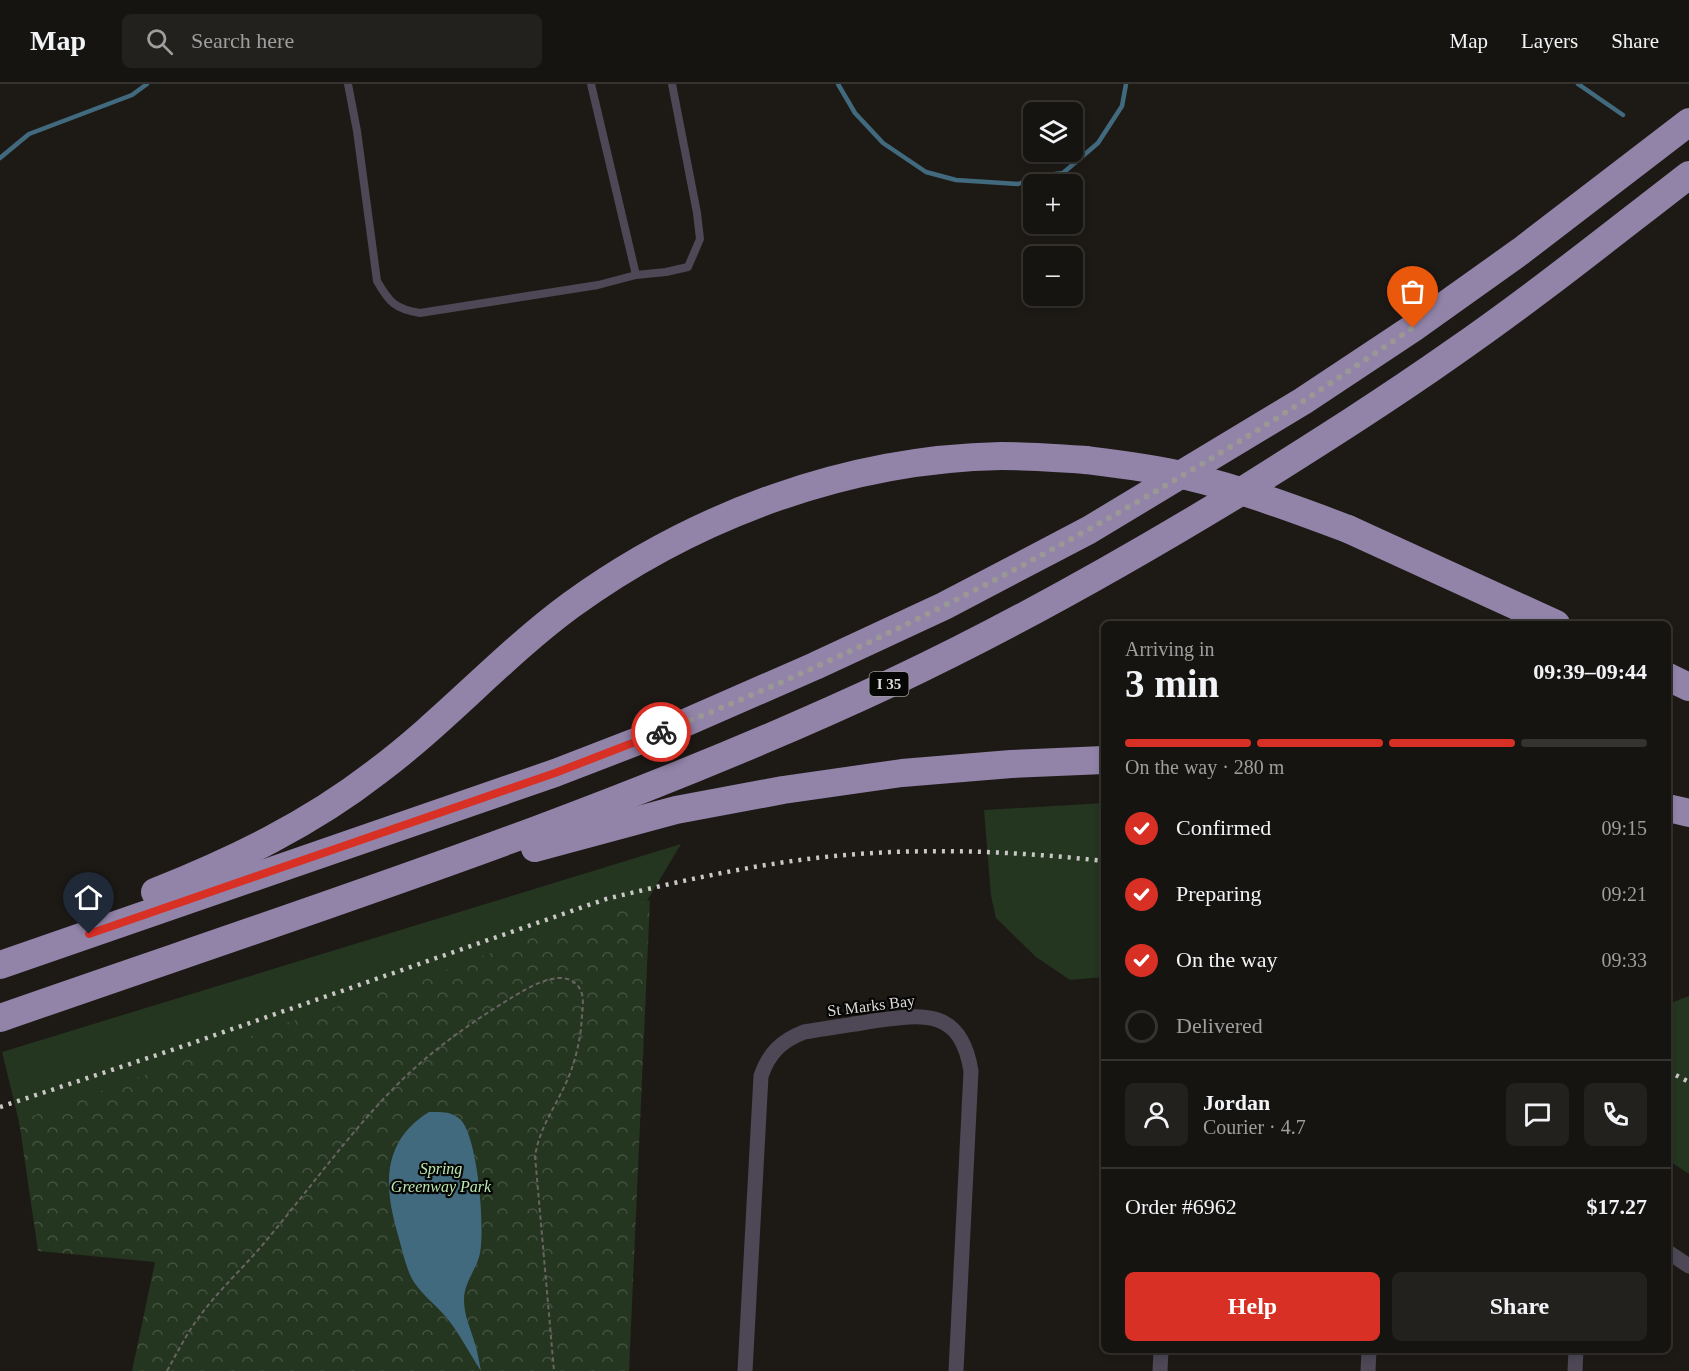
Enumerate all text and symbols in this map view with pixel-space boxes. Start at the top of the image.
search box [122,14,542,68]
text: Map [30,25,86,56]
icon: search [143,25,176,58]
text: Search here [191,28,294,53]
text: Map [1450,29,1488,53]
text: Layers [1521,29,1578,53]
text: Share [1611,29,1659,53]
map controls [1023,102,1083,306]
button: layers [1023,102,1083,162]
button: + [1023,174,1083,234]
button: − [1023,246,1083,306]
pin [1387,266,1438,328]
icon: bag [1396,275,1429,308]
text: Arriving in [1125,638,1214,660]
text: 09:39–09:44 [1533,659,1647,684]
text: 3 min [1125,662,1219,705]
road number: I 35 [870,672,908,696]
courier [631,702,691,762]
icon: bike [645,716,678,749]
text: On the way · 280 m [1125,756,1284,778]
icon: check [1125,812,1158,845]
text: Confirmed [1176,815,1271,840]
text: 09:15 [1601,817,1647,839]
pin [63,872,114,934]
icon: check [1125,878,1158,911]
icon: home [72,881,105,914]
text: Preparing [1176,881,1262,906]
text: 09:21 [1601,883,1647,905]
icon: check [1125,944,1158,977]
text: On the way [1176,947,1277,972]
text: 09:33 [1601,949,1647,971]
street label: St Marks Bay [826,992,916,1020]
text: Delivered [1176,1013,1263,1038]
button: person [1125,1083,1188,1146]
button: chat [1506,1083,1569,1146]
button: phone [1584,1083,1647,1146]
text: Jordan [1203,1090,1270,1115]
text: Courier · 4.7 [1203,1116,1306,1138]
park label: Spring Greenway Park [391,1160,492,1196]
text: Order #6962 [1125,1194,1237,1219]
text: $17.27 [1587,1194,1647,1219]
button: Help [1125,1272,1380,1341]
button: Share [1392,1272,1647,1341]

